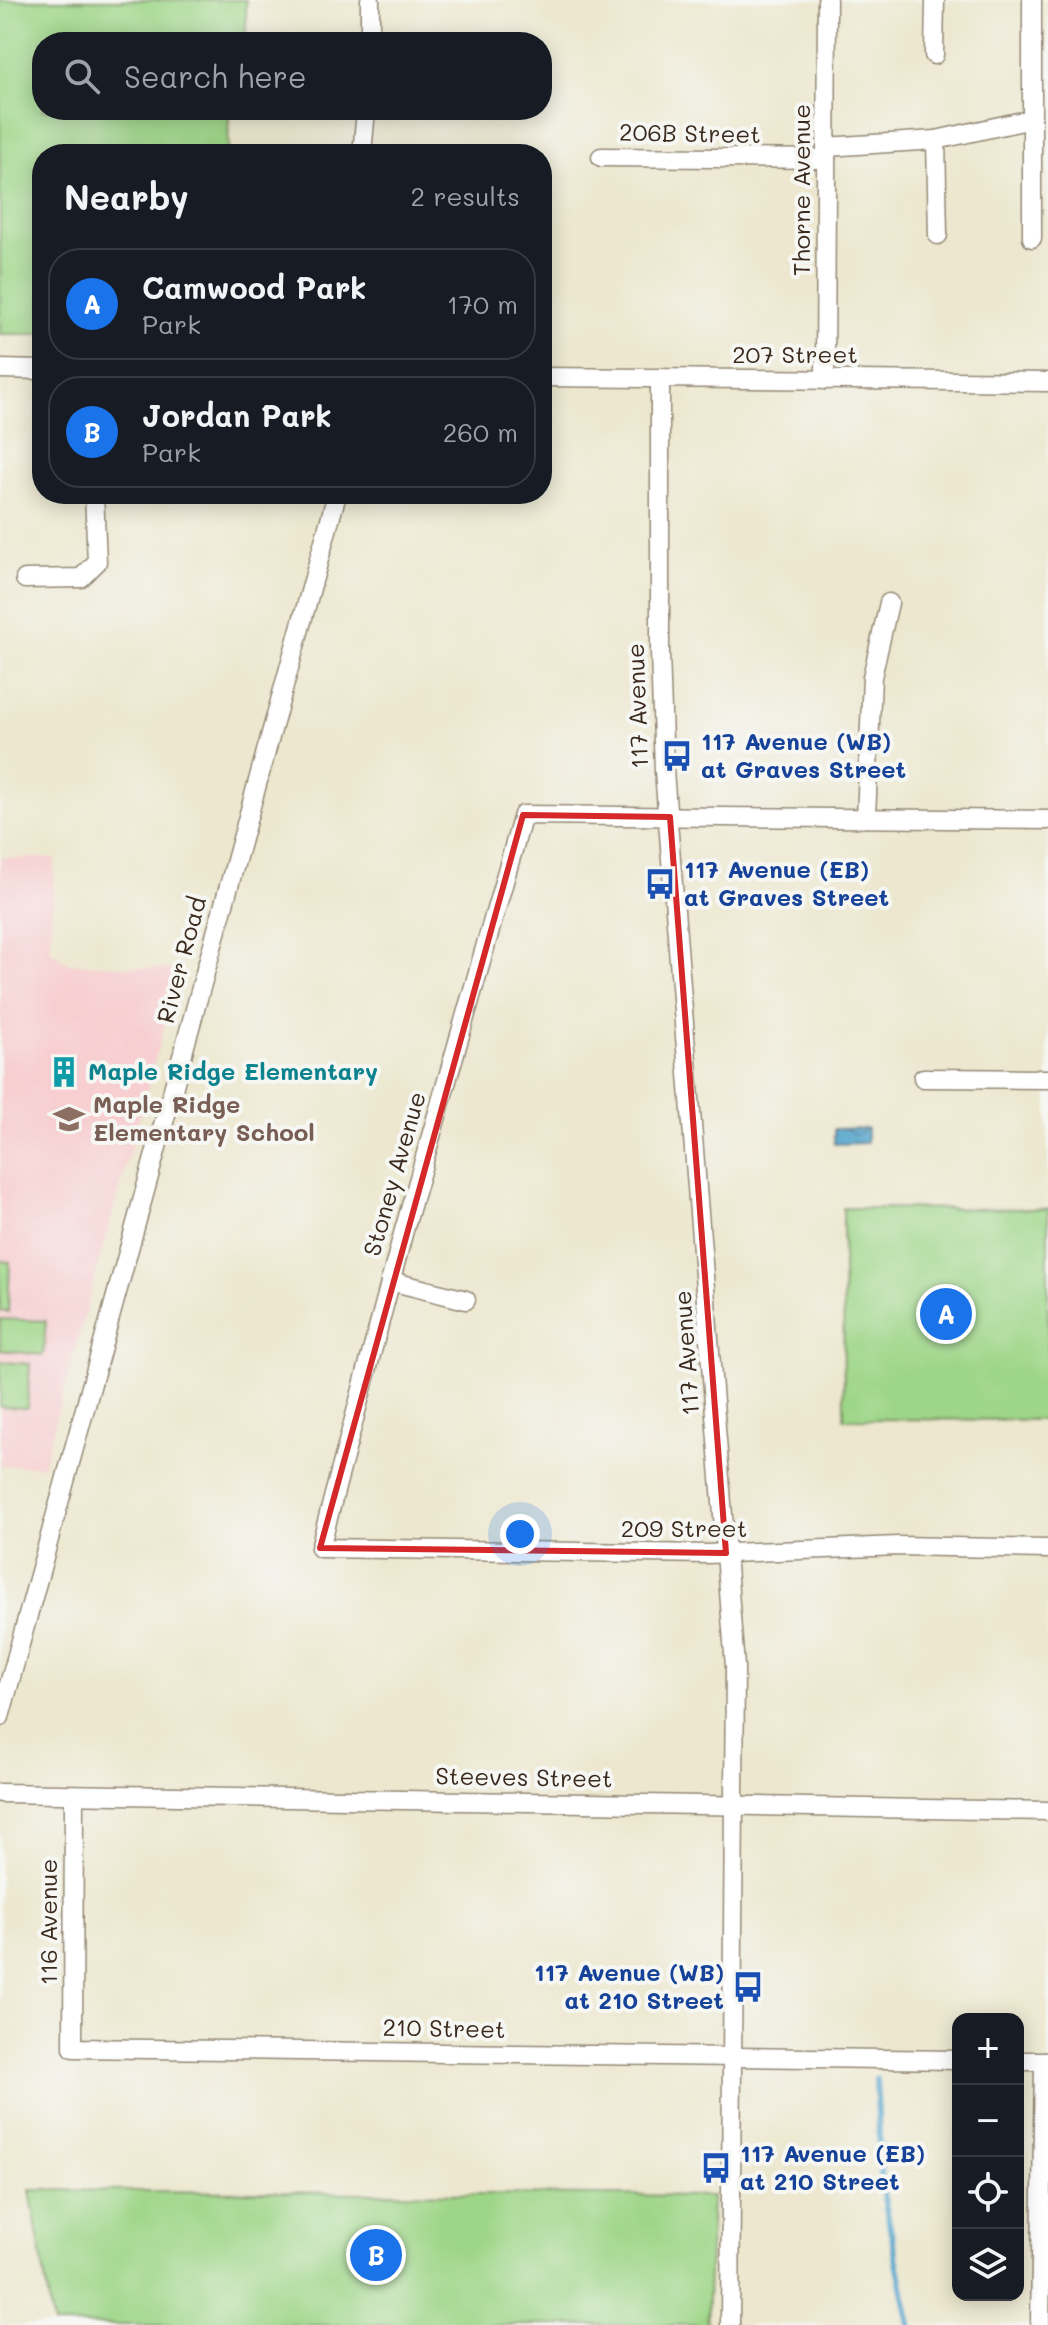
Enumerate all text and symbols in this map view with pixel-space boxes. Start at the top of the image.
search box [32,32,552,120]
icon: search [60,54,104,98]
text: Search here [124,56,307,96]
street label: Thorne Avenue [785,104,816,276]
street label: 206B Street [619,116,761,149]
text: Nearby [64,174,189,219]
text: 2 results [411,179,520,213]
text: Camwood Park [142,267,367,307]
text: A [83,287,101,321]
text: 170 m [447,287,518,321]
text: Park [142,307,201,341]
street label: 207 Street [732,338,858,369]
text: Jordan Park [142,395,332,435]
text: B [83,415,101,449]
text: 260 m [443,415,518,449]
text: Park [142,435,201,469]
street label: 117 Avenue [619,643,654,769]
place label: 117 Avenue (WB) at Graves Street [701,725,906,784]
bus stop icon: 117 Avenue (WB) at Graves Street [660,739,694,773]
place label: 117 Avenue (EB) at Graves Street [684,853,889,912]
bus stop icon: 117 Avenue (EB) at Graves Street [643,867,677,901]
street label: River Road [149,893,212,1026]
building icon: Maple Ridge Elementary [47,1055,81,1089]
place label: Maple Ridge Elementary [88,1055,378,1086]
place label: Maple Ridge Elementary School [93,1088,315,1147]
street label: Stoney Avenue [355,1088,432,1259]
school or university icon: Maple Ridge Elementary School [52,1102,86,1136]
pin: A [920,1284,972,1344]
street label: 117 Avenue [666,1289,705,1417]
street label: 209 Street [621,1512,747,1543]
your location [500,1514,540,1554]
street label: Steeves Street [435,1759,613,1794]
street label: 116 Avenue [32,1859,63,1985]
place label: 117 Avenue (WB) at 210 Street [534,1956,724,2015]
bus stop icon: 117 Avenue (WB) at 210 Street [731,1970,765,2004]
street label: 210 Street [382,2011,506,2044]
map controls [952,2013,1024,2301]
button: + [952,2013,1024,2085]
button: − [952,2085,1024,2157]
place label: 117 Avenue (EB) at 210 Street [740,2137,925,2196]
bus stop icon: 117 Avenue (EB) at 210 Street [699,2151,733,2185]
button: locate [952,2157,1024,2229]
pin: B [350,2225,402,2285]
button: layers [952,2229,1024,2301]

